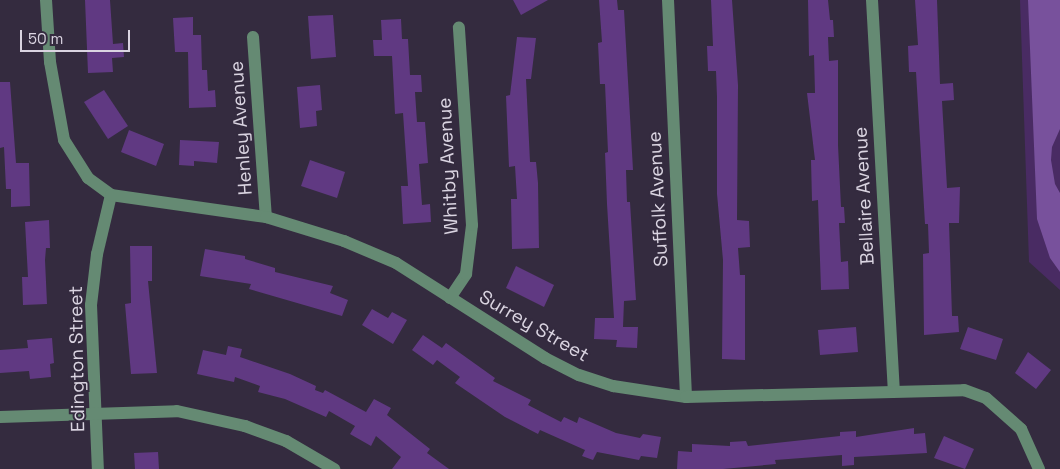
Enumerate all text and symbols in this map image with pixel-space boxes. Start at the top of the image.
scale bar [22,20,132,52]
text: 50 m [28,29,63,48]
street label: Henley Avenue [225,60,257,196]
street label: Whitby Avenue [433,97,463,235]
street label: Bellaire Avenue [849,126,879,266]
street label: Suffolk Avenue [643,131,673,267]
street label: Surrey Street [475,285,593,367]
street label: Edington Street [64,286,90,432]

